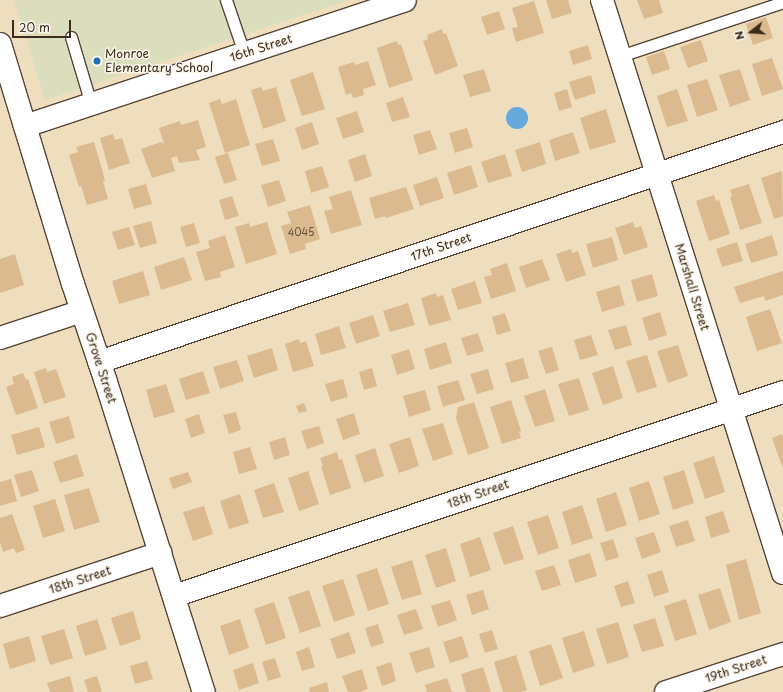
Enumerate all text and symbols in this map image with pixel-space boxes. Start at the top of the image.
scale bar [14,12,73,38]
north arrow [731,12,771,52]
text: 20 m [19,18,50,36]
text: N [730,29,748,42]
street label: 16th Street [228,31,294,65]
place label: Monroe Elementary School [105,47,213,75]
marker: Monroe Elementary School [92,56,102,66]
house number: 4045 [288,226,314,238]
street label: 17th Street [409,230,473,264]
street label: Marshall Street [672,242,712,332]
street label: Grove Street [83,330,119,406]
street label: 18th Street [445,477,511,511]
street label: 18th Street [47,563,113,597]
street label: 19th Street [703,652,769,686]

